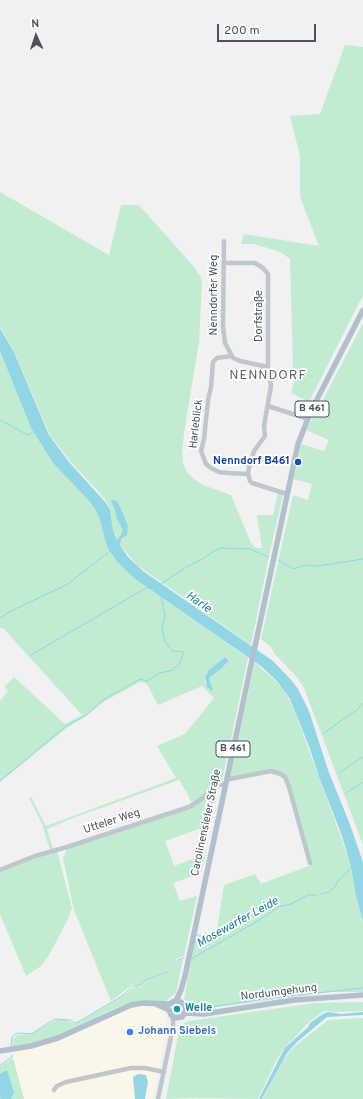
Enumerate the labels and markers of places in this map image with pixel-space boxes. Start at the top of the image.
place label: Nenndorf B461 [213,455,290,469]
marker: Nenndorf B461 [293,457,303,467]
place label: Welle [185,1002,212,1016]
marker: Welle [172,1004,182,1014]
place label: Johann Siebels [138,1025,216,1039]
marker: Johann Siebels [125,1027,135,1037]

